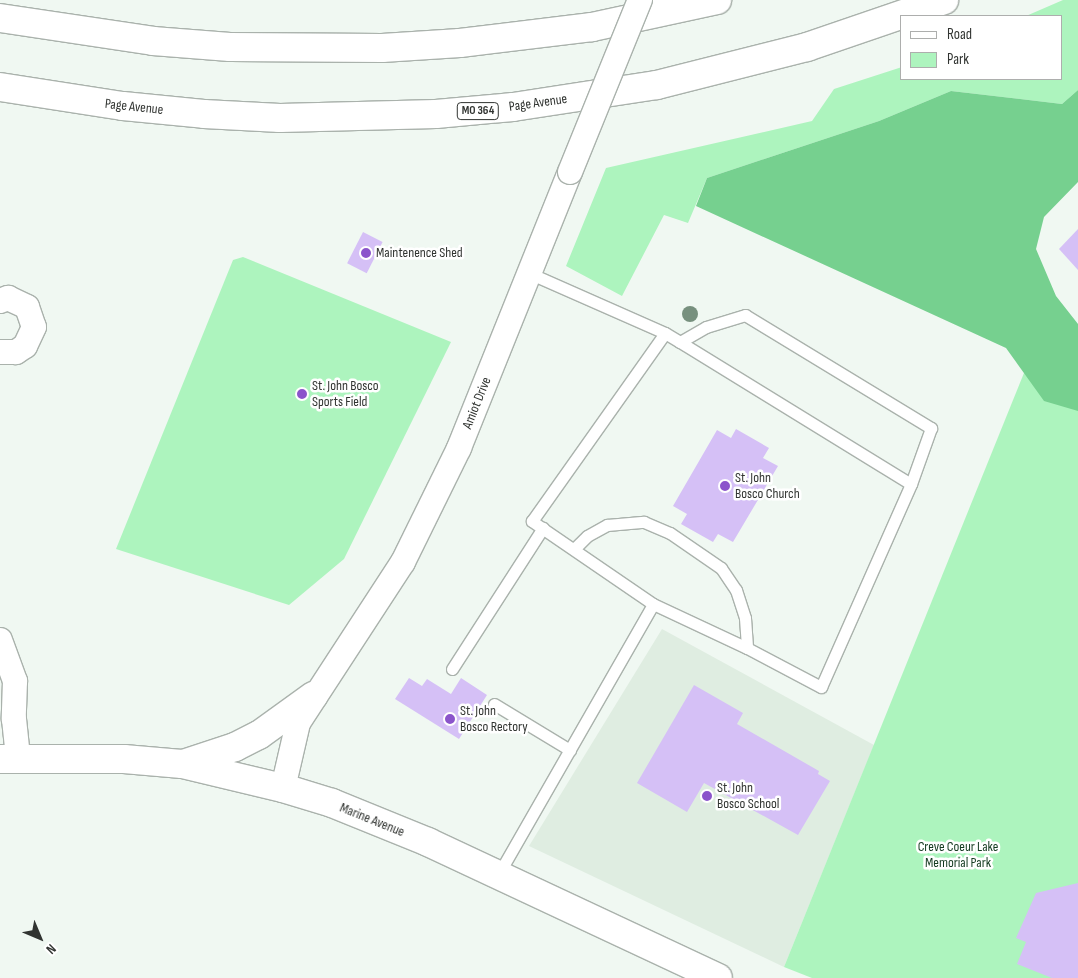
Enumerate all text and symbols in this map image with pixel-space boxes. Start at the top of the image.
legend [900,15,1063,80]
text: Road [947,25,972,44]
text: Park [947,50,969,69]
street label: Page Avenue [508,91,568,115]
street label: Page Avenue [104,96,164,118]
road number: MO 364 [457,102,499,120]
place label: Maintenence Shed [376,245,463,261]
marker: Maintenence Shed [360,247,372,259]
street label: Amiot Drive [459,375,495,431]
place label: St. John Bosco Sports Field [312,378,379,411]
marker: St. John Bosco Sports Field [296,388,308,400]
place label: St. John Bosco Church [735,470,800,502]
marker: St. John Bosco Church [719,480,731,492]
place label: St. John Bosco Rectory [460,703,528,736]
marker: St. John Bosco Rectory [444,713,456,725]
place label: St. John Bosco School [717,780,779,812]
marker: St. John Bosco School [701,790,713,802]
street label: Marine Avenue [337,799,407,841]
park label: Creve Coeur Lake Memorial Park [918,839,998,872]
north arrow [15,913,65,963]
text: N [42,940,60,958]

